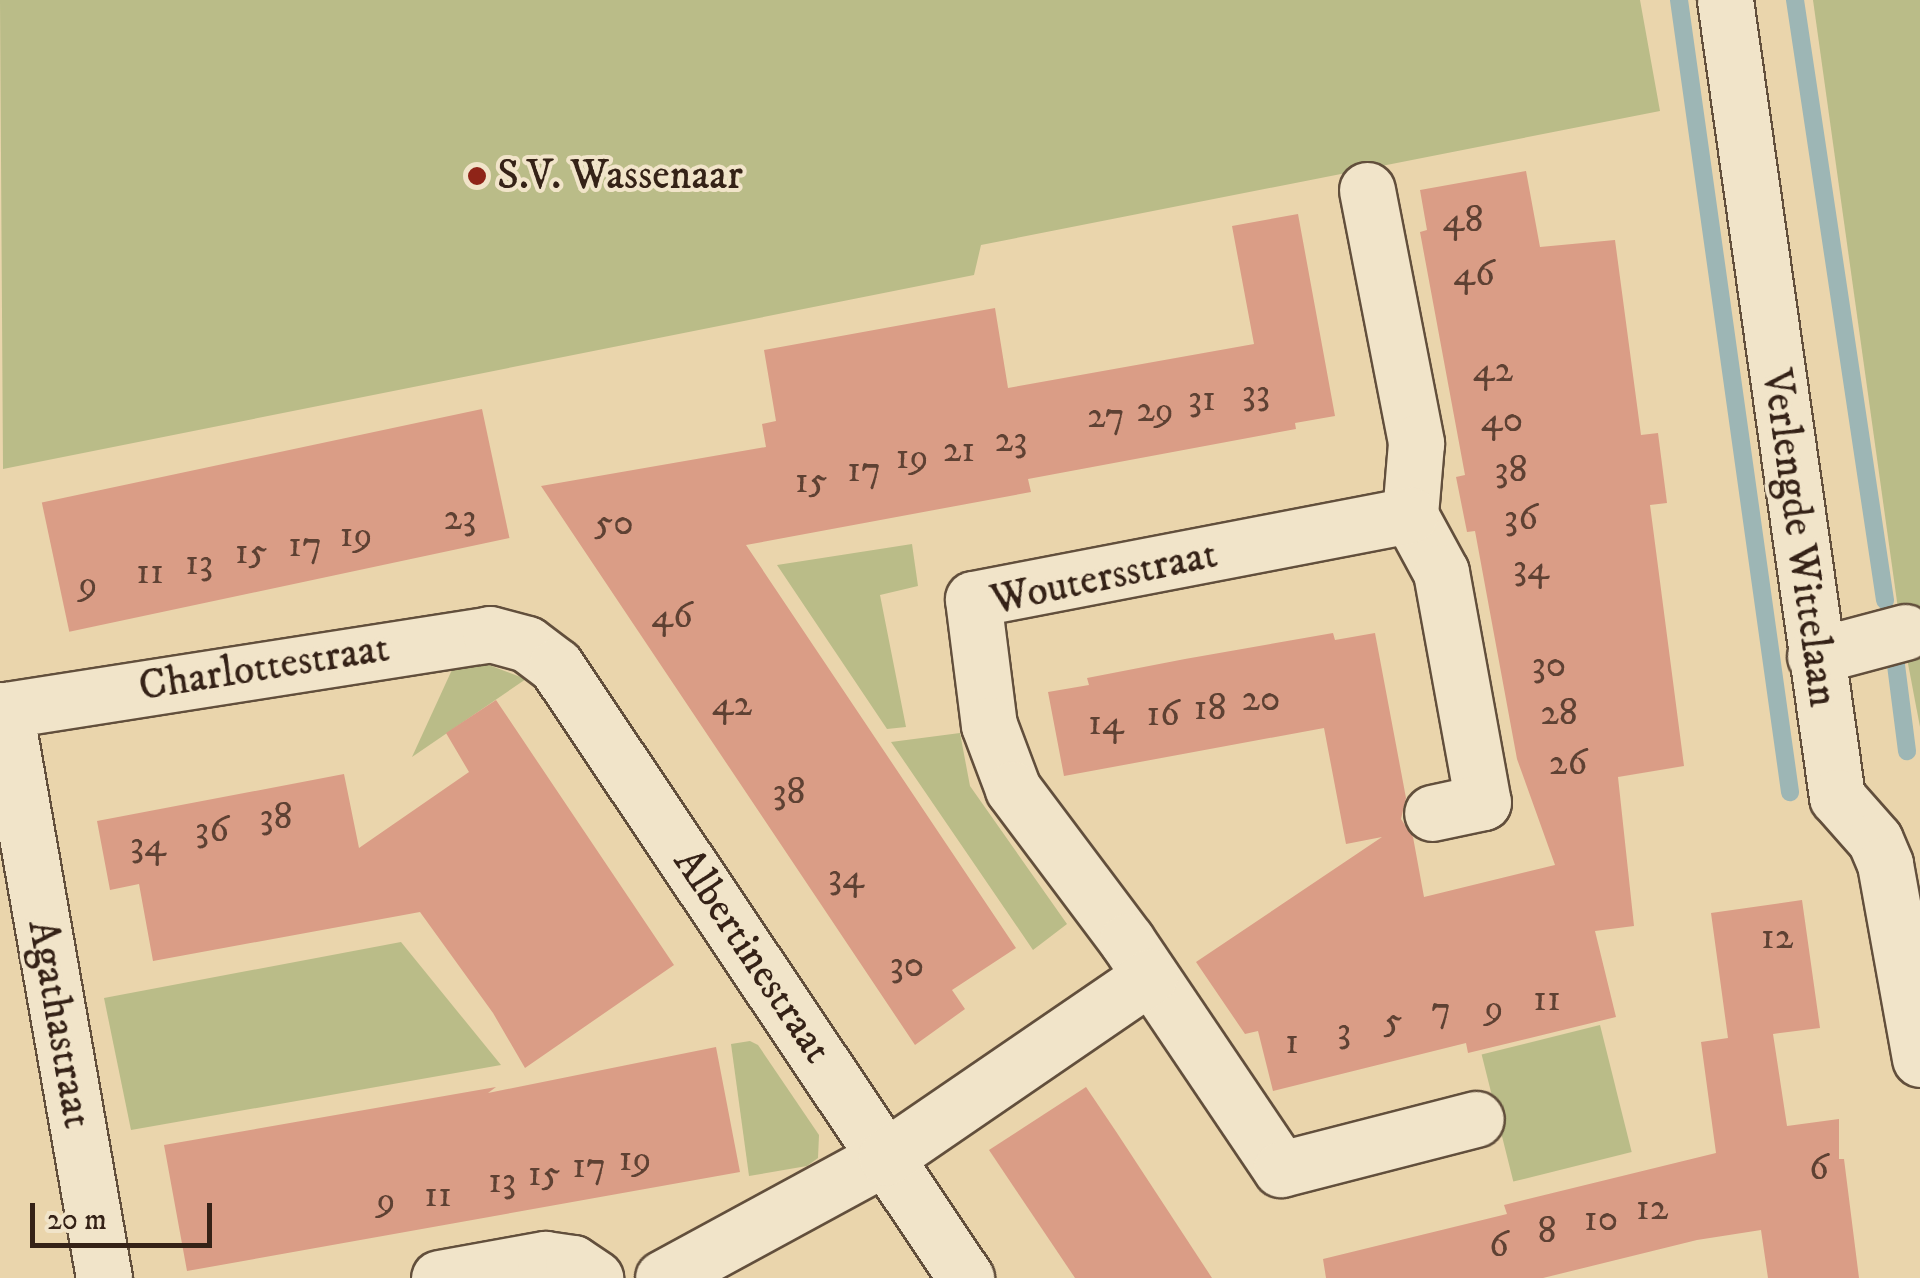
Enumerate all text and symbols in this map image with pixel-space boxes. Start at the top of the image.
place label: S.V. Wassenaar [497,151,743,201]
marker: S.V. Wassenaar [466,165,488,187]
house number: 48 [1443,198,1483,244]
house number: 46 [1453,252,1495,298]
house number: 42 [1473,348,1513,394]
street label: Verlengde Wittelaan [1750,366,1848,710]
house number: 33 [1242,371,1270,417]
house number: 31 [1188,377,1216,423]
house number: 29 [1136,388,1174,434]
house number: 27 [1087,394,1125,440]
house number: 40 [1481,398,1523,444]
house number: 23 [995,418,1027,464]
house number: 21 [943,428,975,474]
house number: 19 [896,435,928,481]
house number: 17 [847,448,881,494]
house number: 38 [1494,448,1528,494]
house number: 15 [795,459,827,505]
house number: 23 [444,496,476,542]
house number: 36 [1504,496,1538,542]
house number: 50 [594,501,634,547]
house number: 19 [340,513,372,559]
house number: 17 [288,523,322,569]
street label: Woutersstraat [986,529,1222,627]
house number: 15 [235,530,267,576]
house number: 13 [185,541,213,587]
house number: 34 [1513,546,1549,592]
house number: 11 [136,550,164,596]
house number: 9 [79,562,97,608]
house number: 46 [651,594,693,640]
street label: Charlottestraat [135,623,393,713]
house number: 30 [1532,643,1566,689]
house number: 20 [1241,677,1281,723]
house number: 42 [712,682,752,728]
house number: 18 [1194,686,1226,732]
house number: 28 [1540,691,1578,737]
house number: 16 [1146,692,1180,738]
house number: 14 [1088,701,1124,747]
house number: 26 [1549,741,1587,787]
house number: 38 [772,770,806,816]
house number: 38 [259,795,293,841]
house number: 36 [195,808,229,854]
house number: 34 [130,823,166,869]
street label: Albertinestraat [662,839,842,1073]
house number: 34 [828,855,864,901]
house number: 12 [1761,915,1793,961]
street label: Agathastraat [16,916,102,1132]
house number: 30 [890,943,924,989]
house number: 11 [1533,977,1561,1023]
house number: 9 [1485,986,1503,1032]
house number: 7 [1431,988,1451,1034]
house number: 5 [1384,999,1402,1045]
house number: 3 [1337,1009,1351,1055]
house number: 1 [1285,1020,1299,1066]
house number: 19 [619,1137,651,1183]
house number: 17 [572,1144,606,1190]
house number: 6 [1809,1146,1829,1192]
house number: 15 [528,1152,560,1198]
house number: 13 [488,1159,516,1205]
house number: 11 [424,1173,452,1219]
house number: 9 [377,1178,395,1224]
scale bar [35,1183,218,1245]
house number: 12 [1636,1186,1668,1232]
house number: 10 [1584,1197,1618,1243]
text: 20 m [47,1202,107,1239]
house number: 8 [1537,1209,1557,1255]
house number: 6 [1489,1223,1509,1269]

